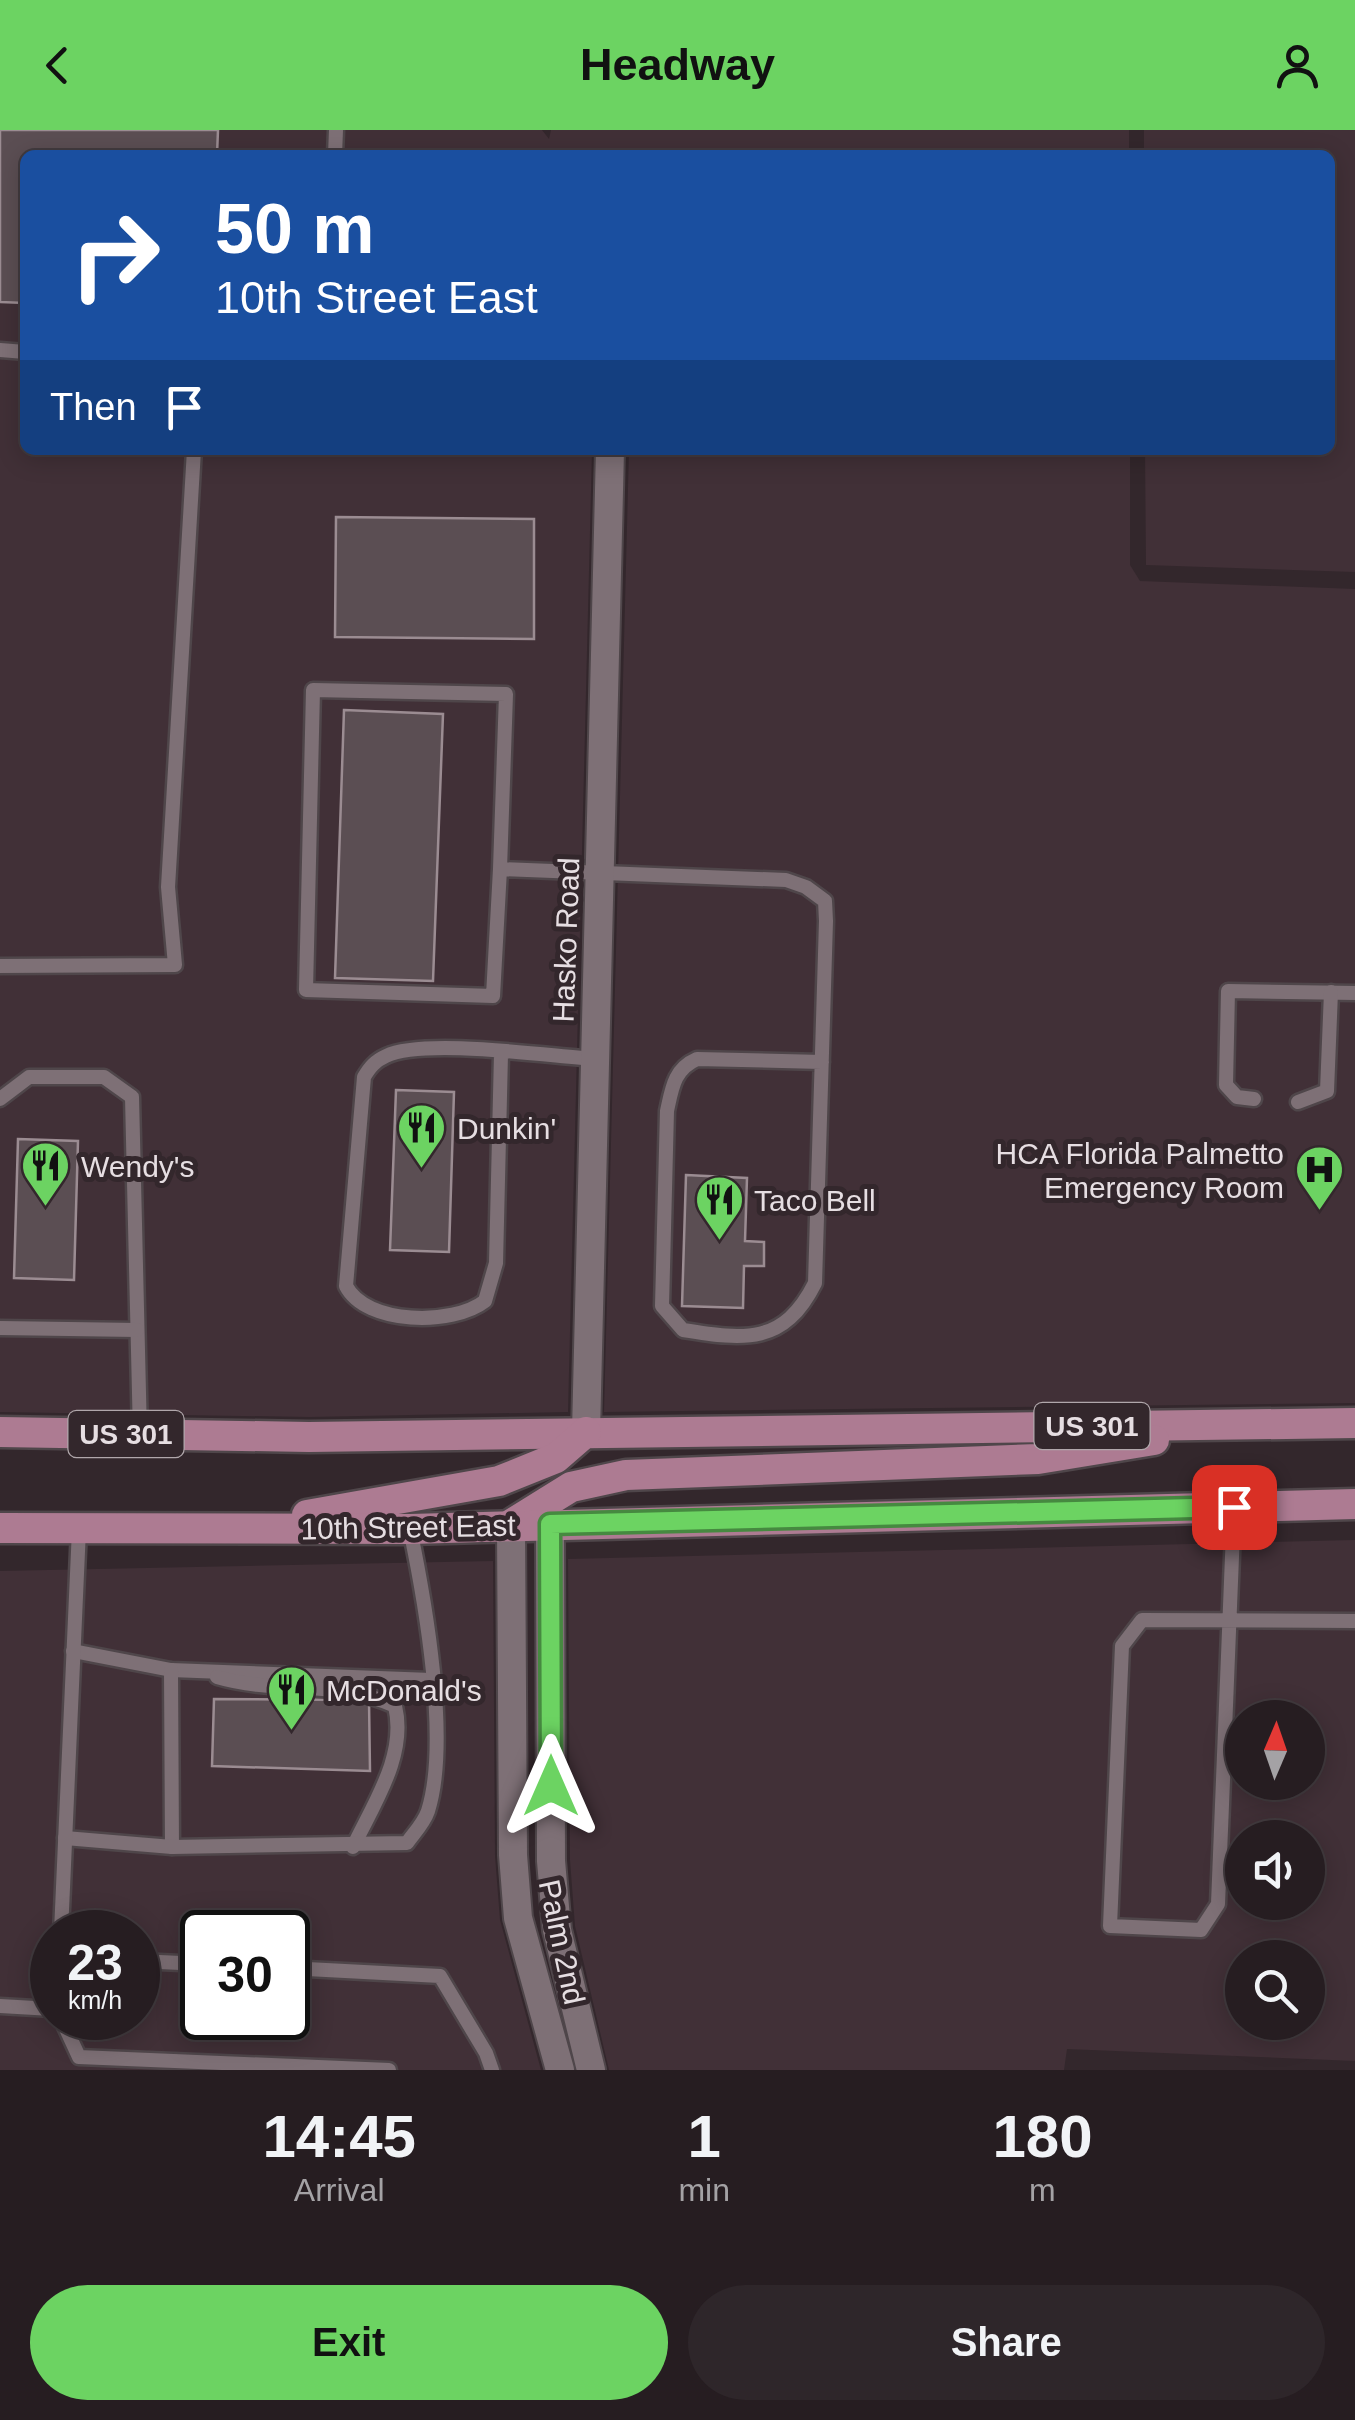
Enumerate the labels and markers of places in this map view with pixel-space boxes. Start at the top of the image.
restaurant icon: Dunkin' [396,1102,448,1170]
place label: Dunkin' [457,1112,556,1145]
place label: HCA Florida Palmetto Emergency Room [996,1137,1284,1204]
restaurant icon: Wendy's [20,1140,72,1208]
hospital icon: HCA Florida Palmetto Emergency Room [1293,1144,1345,1212]
place label: Wendy's [81,1150,195,1183]
restaurant icon: Taco Bell [693,1174,745,1242]
place label: Taco Bell [754,1184,876,1217]
pin [1192,1465,1277,1550]
restaurant icon: McDonald's [265,1664,317,1732]
place label: McDonald's [326,1674,482,1707]

